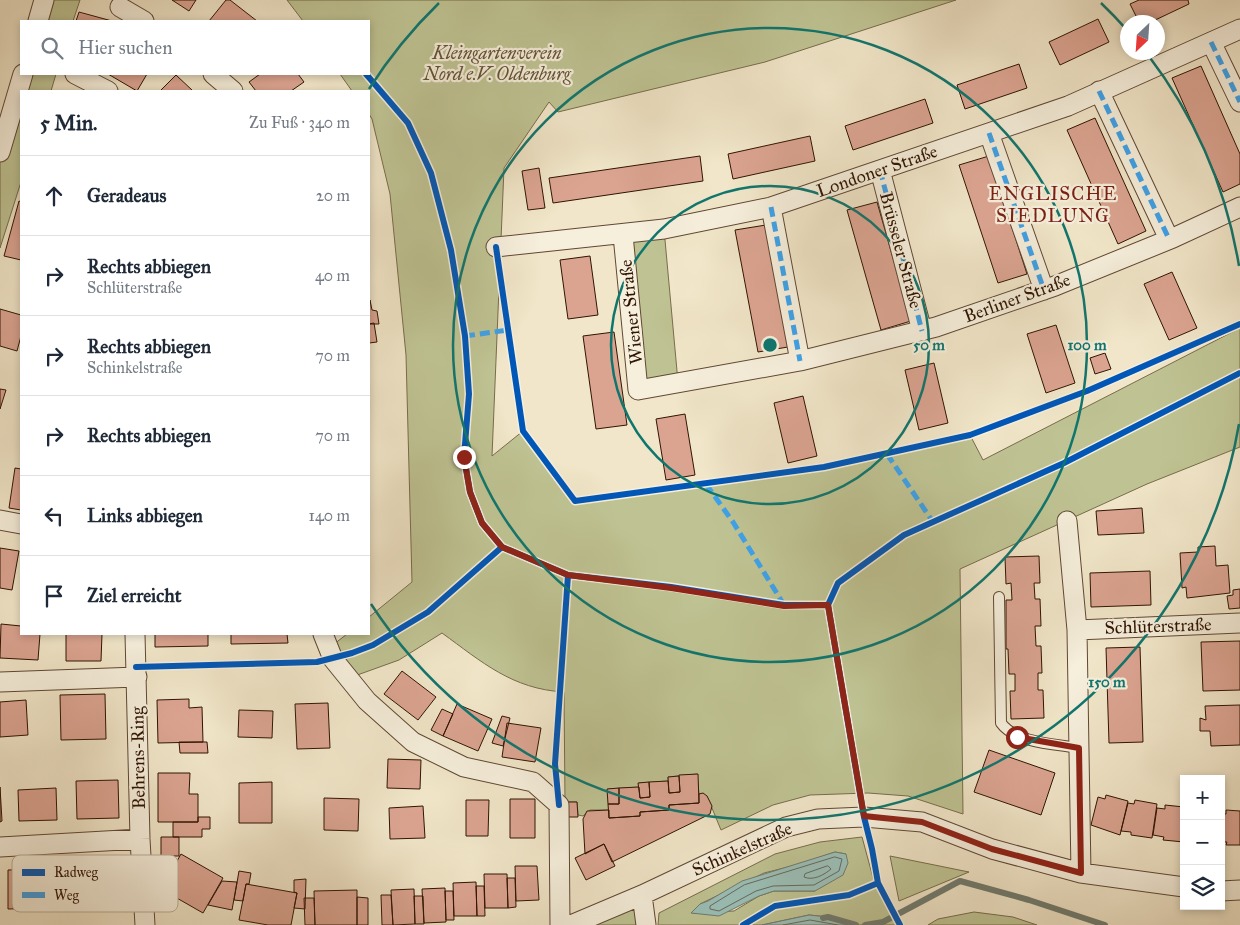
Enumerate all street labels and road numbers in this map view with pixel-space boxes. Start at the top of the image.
street label: Londoner Straße [814,140,940,202]
street label: Brüsseler Straße [875,189,927,311]
street label: Wiener Straße [615,259,647,365]
street label: Berliner Straße [961,269,1073,327]
street label: Schlüterstraße [1104,613,1212,639]
street label: Behrens-Ring [126,706,151,810]
street label: Schinkelstraße [689,817,795,881]

